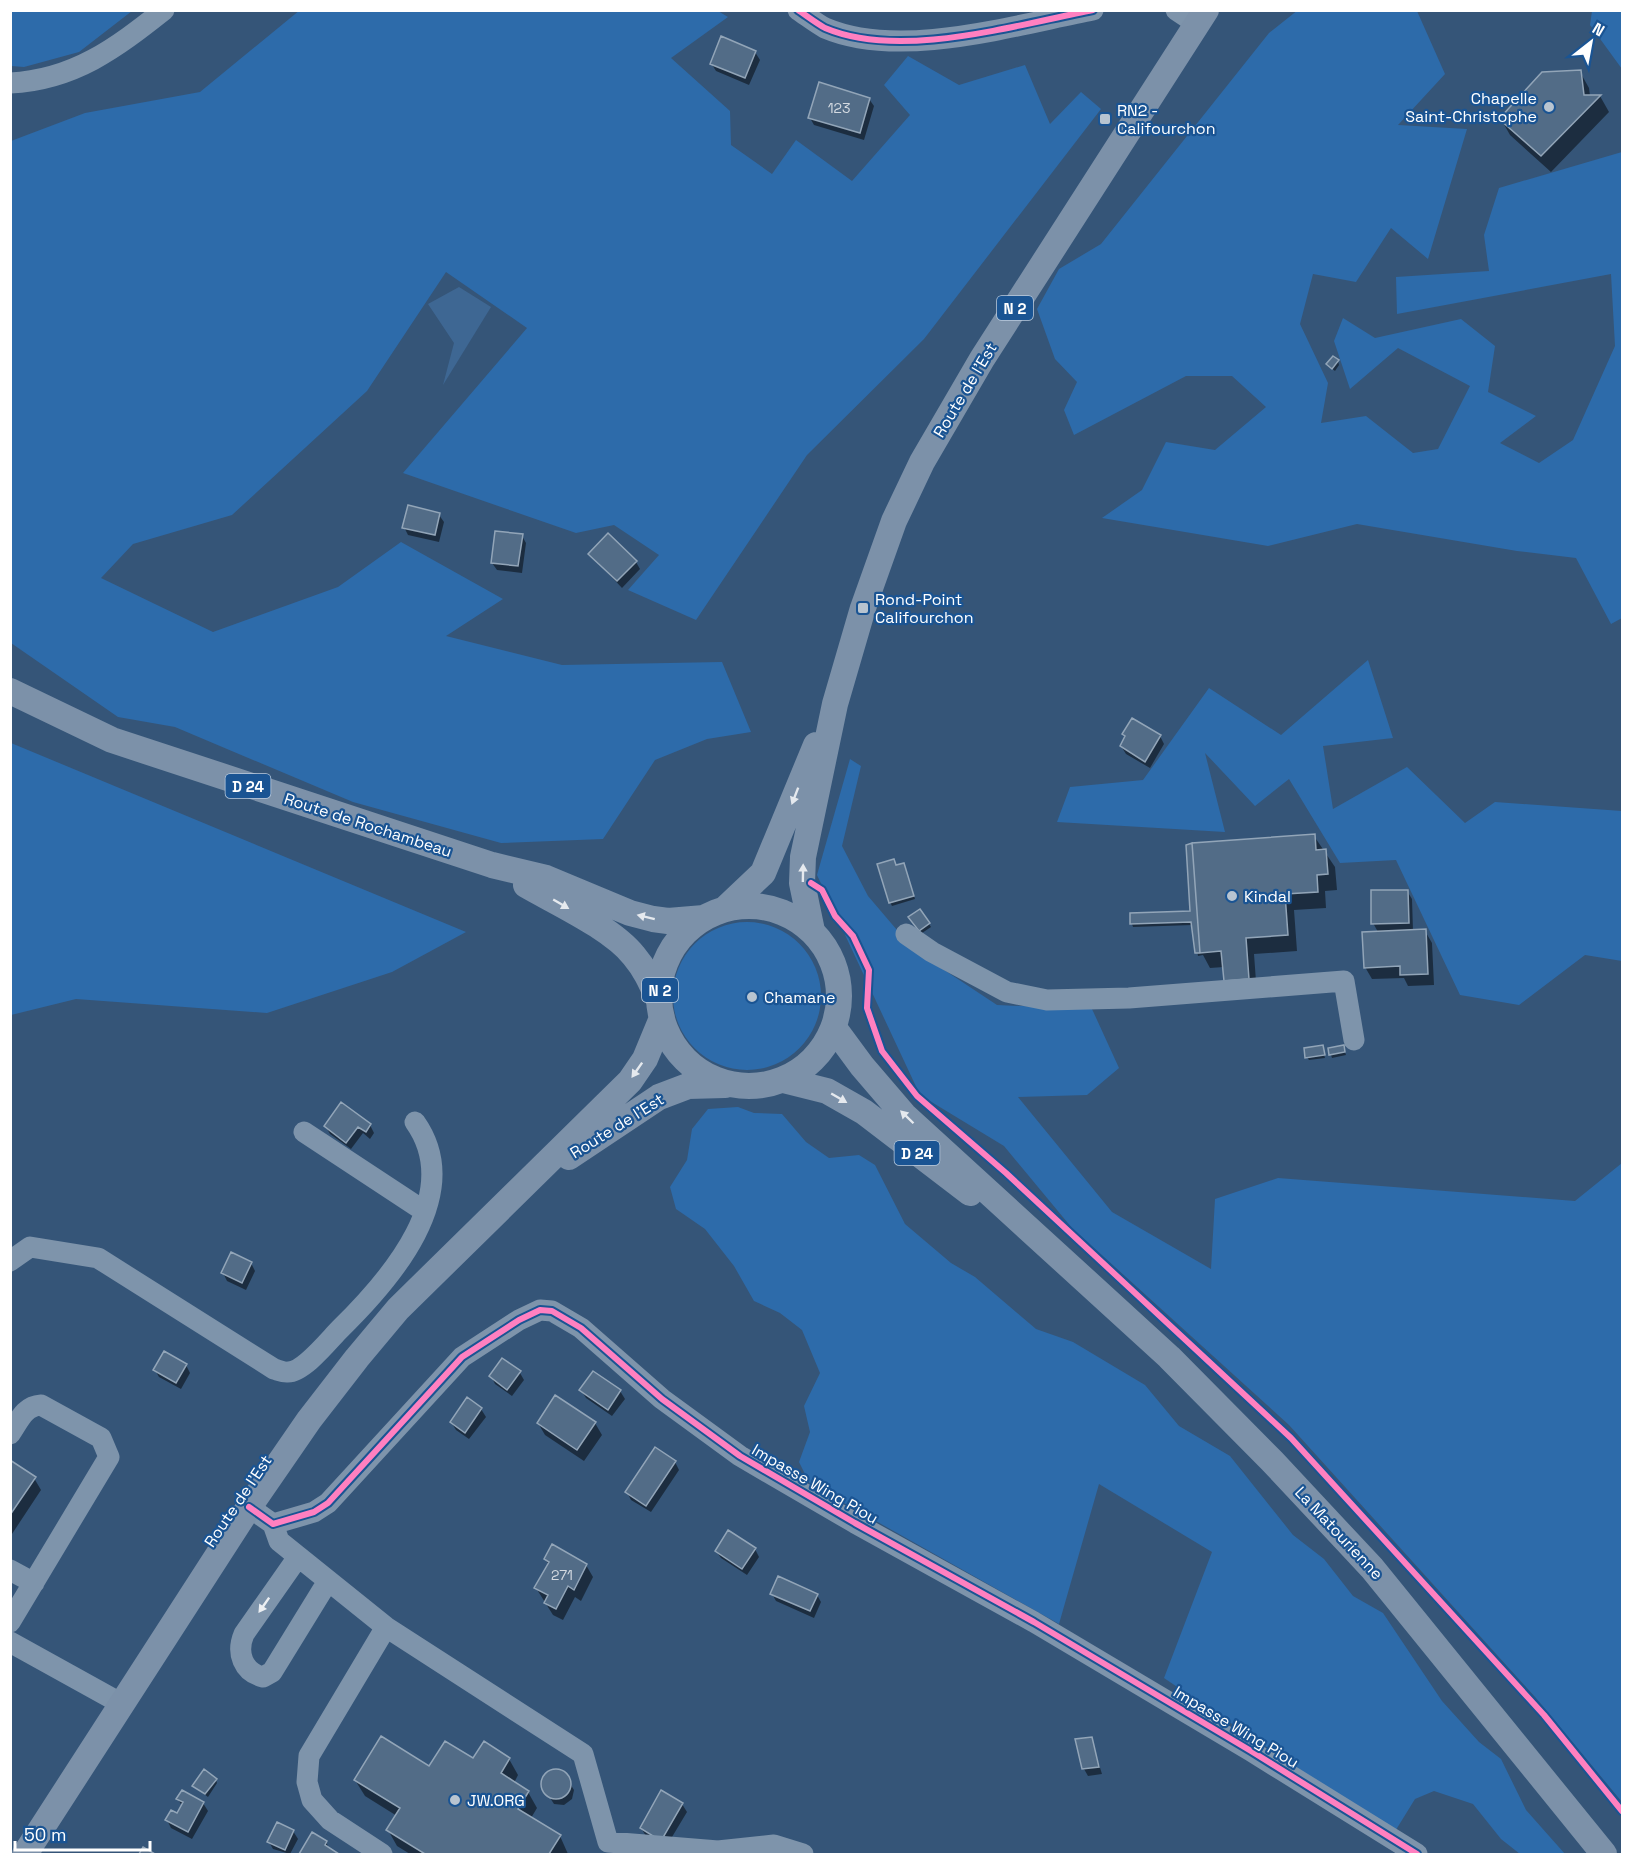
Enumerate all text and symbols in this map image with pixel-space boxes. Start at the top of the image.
north arrow [1561,12,1621,72]
text: N [1588,18,1608,41]
place label: Chapelle Saint-Christophe [1405,88,1537,127]
house number: 123 [828,99,850,117]
place label: RN2 - Califourchon [1117,100,1216,139]
marker: Chapelle Saint-Christophe [1542,100,1556,114]
marker: RN2 - Califourchon [1098,112,1112,126]
road number: N 2 [997,296,1033,320]
street label: Route de l'Est [928,339,1002,441]
place label: Rond-Point Califourchon [875,589,974,628]
marker: Rond-Point Califourchon [856,601,870,615]
road number: D 24 [226,774,270,798]
street label: Route de Rochambeau [281,788,455,862]
one-way arrow [790,788,800,806]
one-way arrow [798,864,808,883]
place label: Kindal [1244,886,1291,907]
marker: Kindal [1225,889,1239,903]
one-way arrow [552,899,569,909]
one-way arrow [637,912,655,921]
road number: N 2 [642,978,678,1002]
place label: Chamane [764,987,836,1008]
marker: Chamane [745,990,759,1004]
one-way arrow [631,1062,643,1078]
street label: Route de l'Est [566,1089,668,1163]
one-way arrow [831,1092,847,1103]
one-way arrow [899,1110,914,1124]
road number: D 24 [894,1141,940,1165]
street label: Impasse Wing Piou [748,1439,882,1529]
street label: Route de l'Est [199,1451,277,1551]
street label: La Matourienne [1290,1482,1388,1584]
house number: 271 [551,1566,573,1584]
one-way arrow [259,1597,271,1612]
street label: Impasse Wing Piou [1169,1681,1303,1773]
place label: JW.ORG [467,1790,525,1811]
marker: JW.ORG [448,1793,462,1807]
scale bar [15,1814,150,1852]
text: 50 m [24,1823,66,1846]

